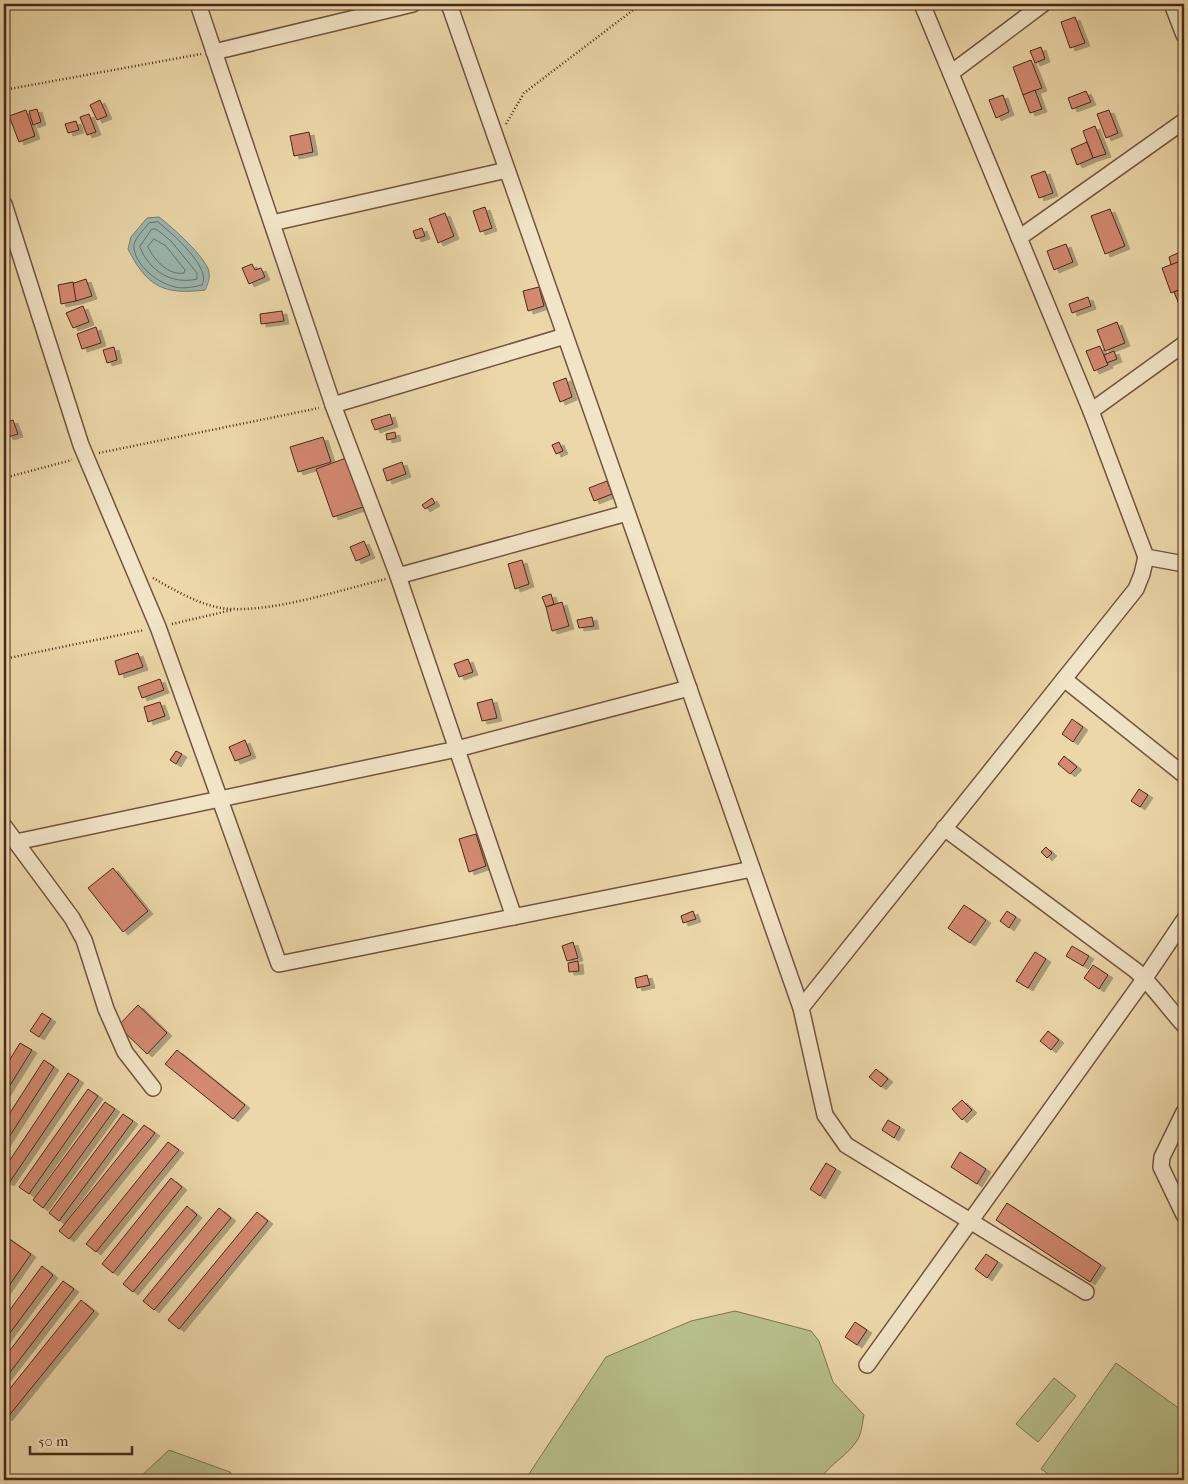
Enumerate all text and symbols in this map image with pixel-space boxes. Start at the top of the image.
scale bar [30,1424,132,1456]
text: 50 m [38,1432,69,1450]

